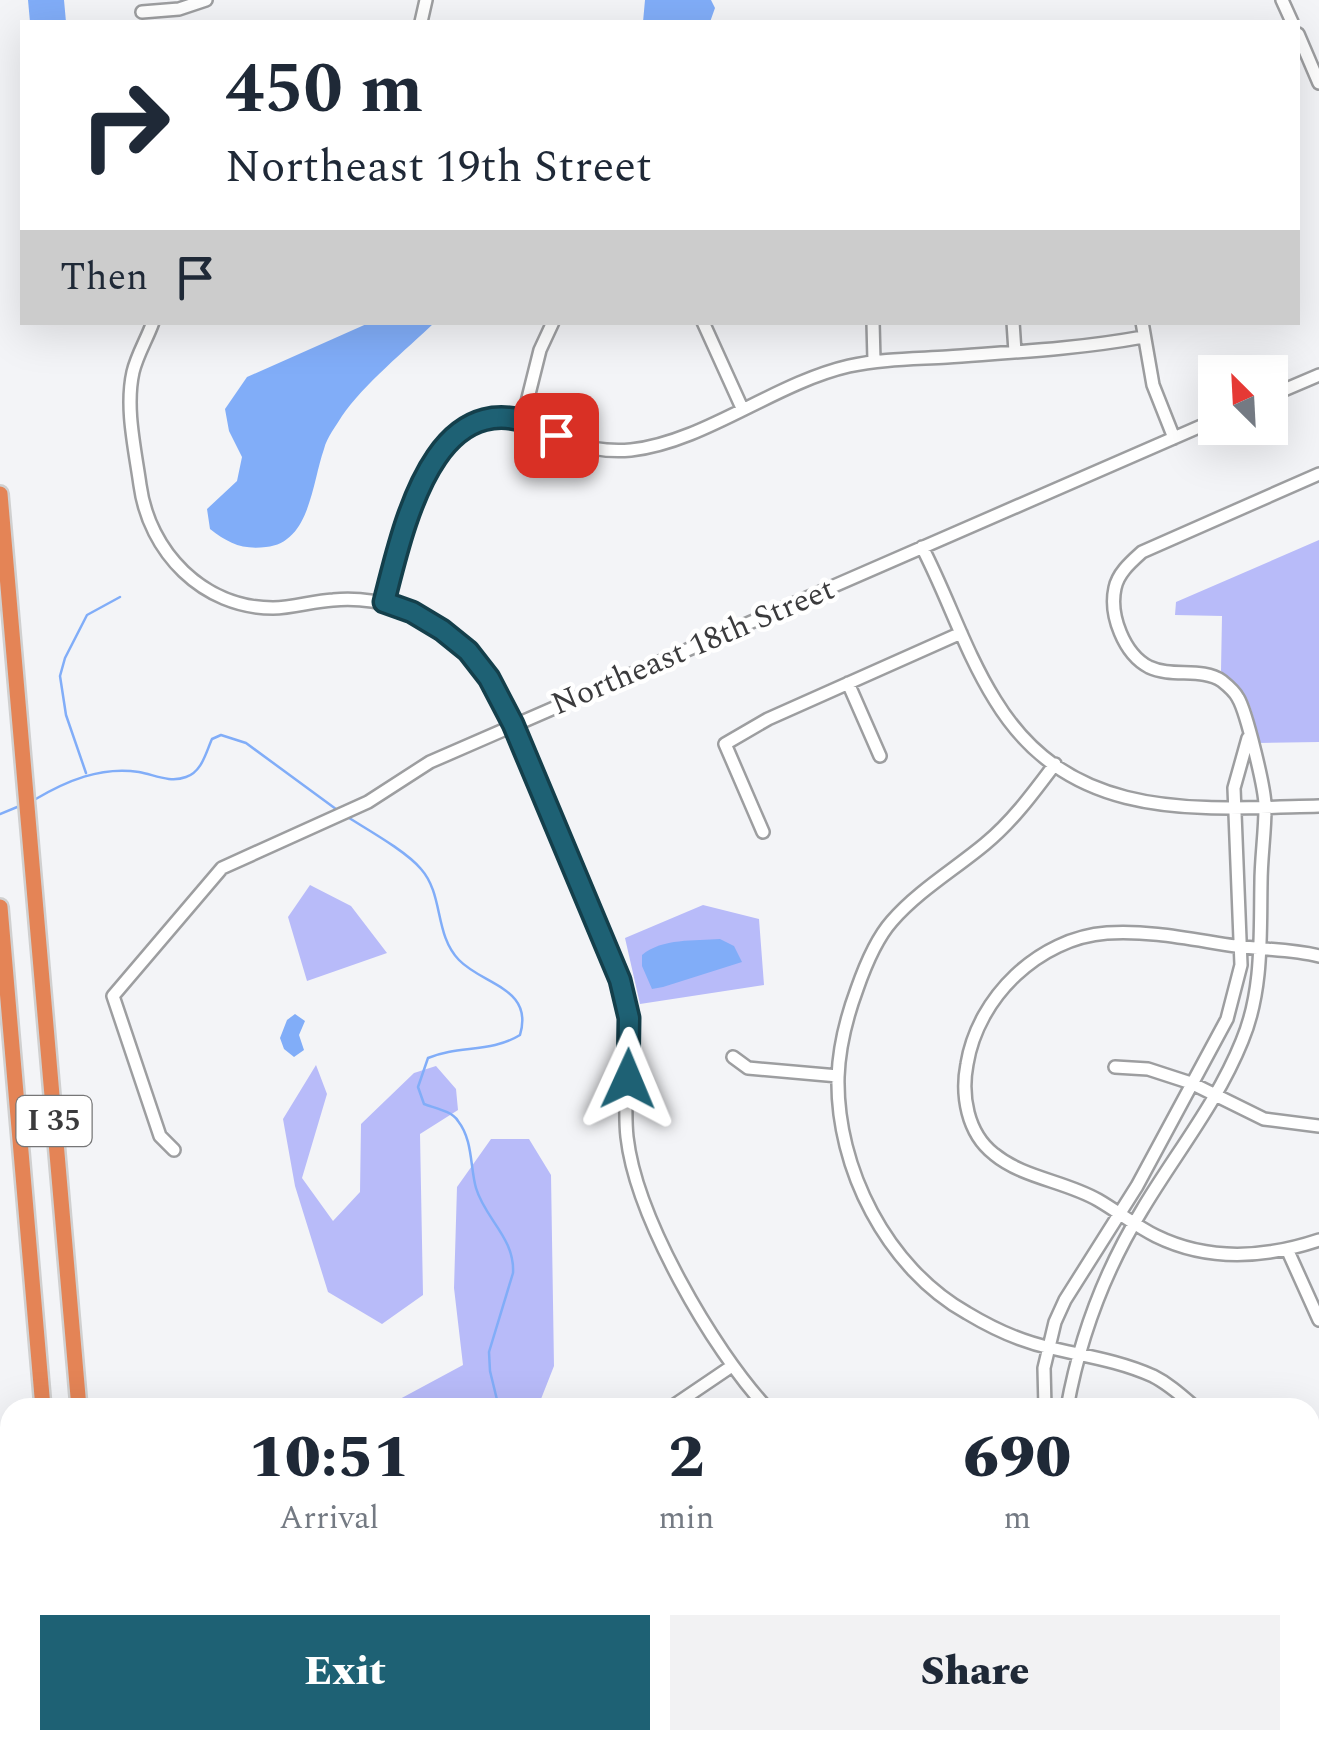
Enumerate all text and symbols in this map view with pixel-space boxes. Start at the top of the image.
text: 450 m [225,37,423,143]
icon: right [60,60,190,190]
text: Northeast 19th Street [225,133,652,202]
text: Then [60,249,148,307]
icon: arrive [168,250,223,305]
north arrow [1198,355,1288,445]
map controls [1198,355,1288,445]
pin [514,393,599,478]
icon: arrive [529,408,584,463]
street label: Northeast 18th Street [544,565,842,729]
position arrow [576,1027,680,1131]
road number: I 35 [17,1096,92,1146]
text: 10:51 [249,1412,410,1504]
text: 2 [668,1412,704,1504]
text: 690 [963,1412,1071,1504]
text: Arrival [279,1494,379,1543]
text: min [658,1494,714,1543]
text: m [1003,1494,1031,1543]
button: Exit [40,1615,650,1730]
button: Share [670,1615,1280,1730]

